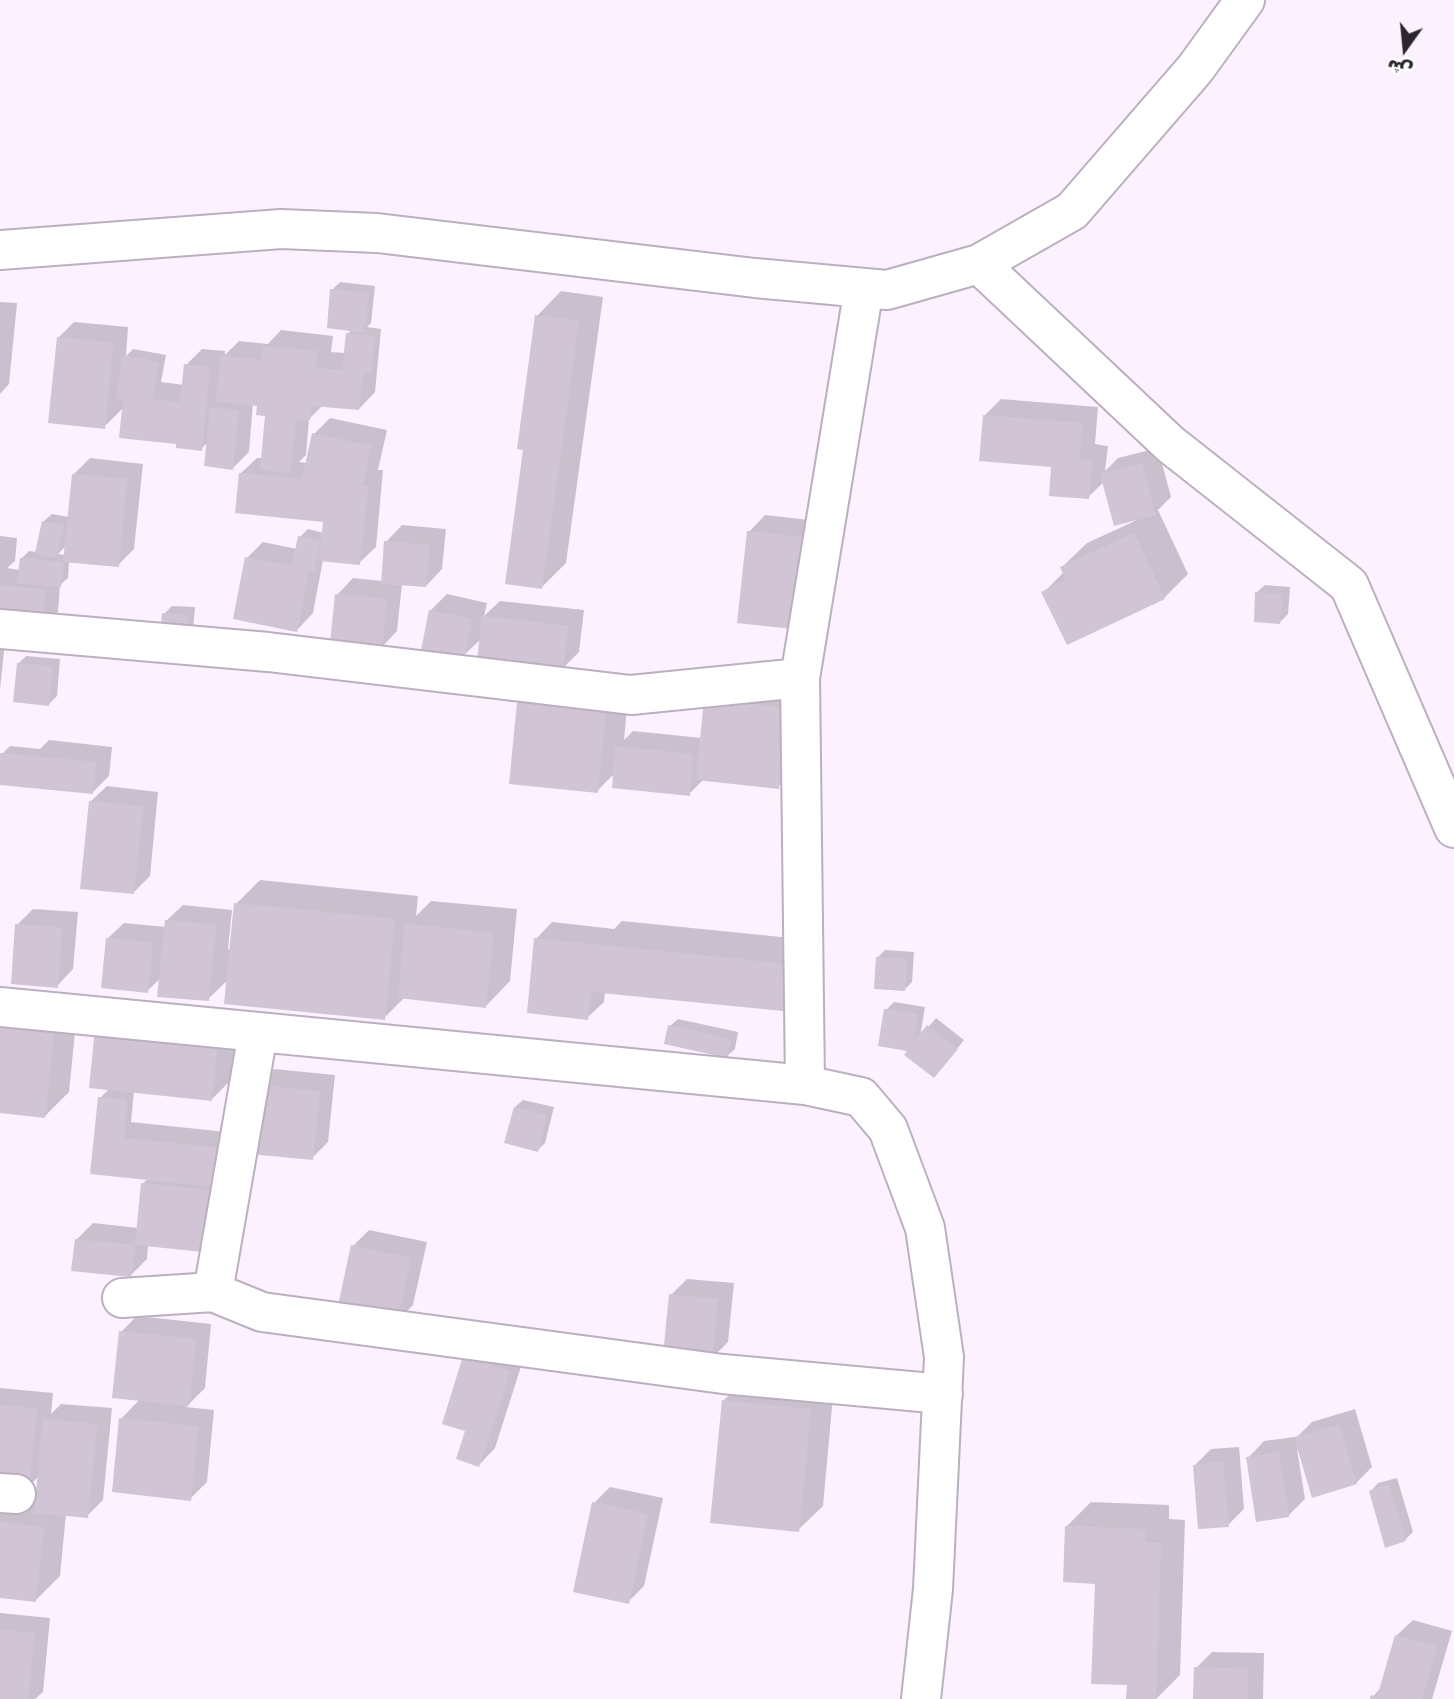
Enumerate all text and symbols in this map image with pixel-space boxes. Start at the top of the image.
north arrow [1370,14,1440,84]
text: ش [1384,55,1415,83]

